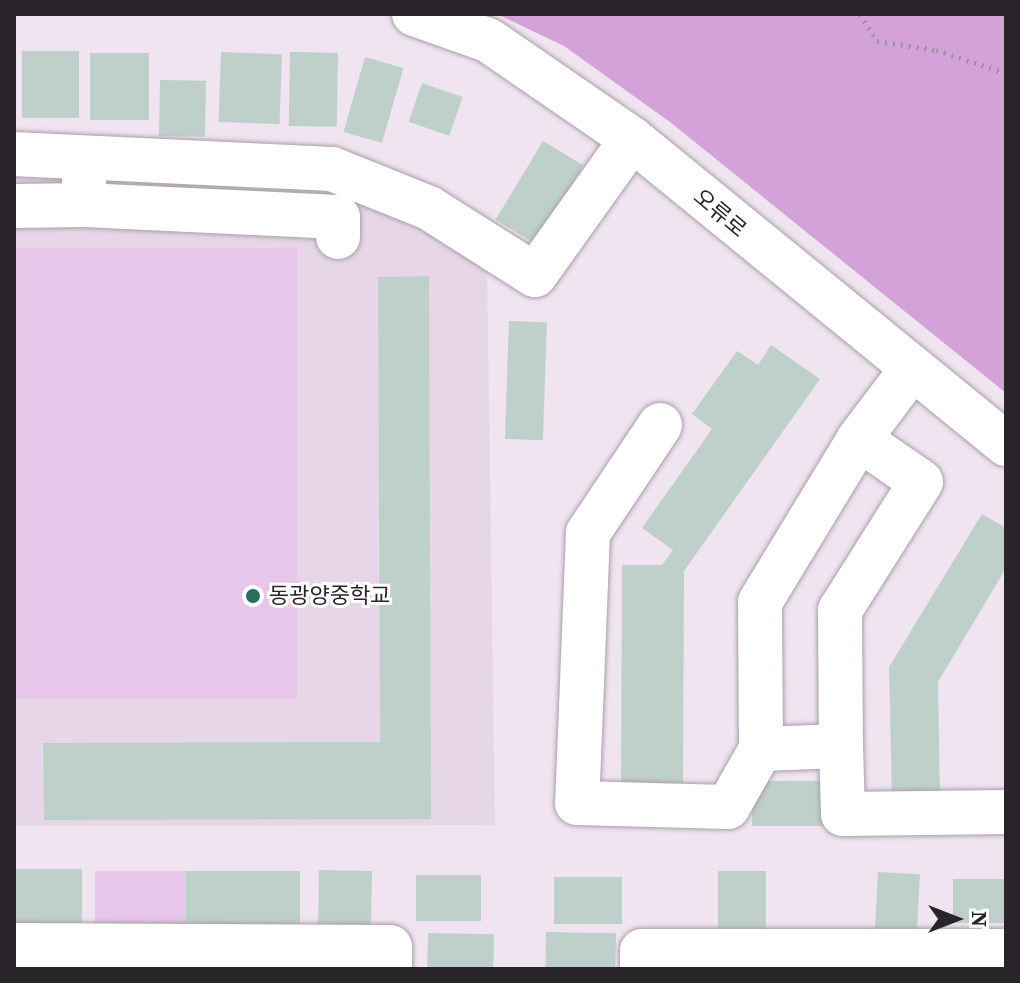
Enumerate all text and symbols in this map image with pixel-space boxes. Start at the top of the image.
street label: 오류로 [688,183,752,243]
place label: 동광양중학교 [269,583,390,609]
marker: 동광양중학교 [244,587,262,605]
north arrow [916,879,996,959]
text: N [965,911,995,927]

